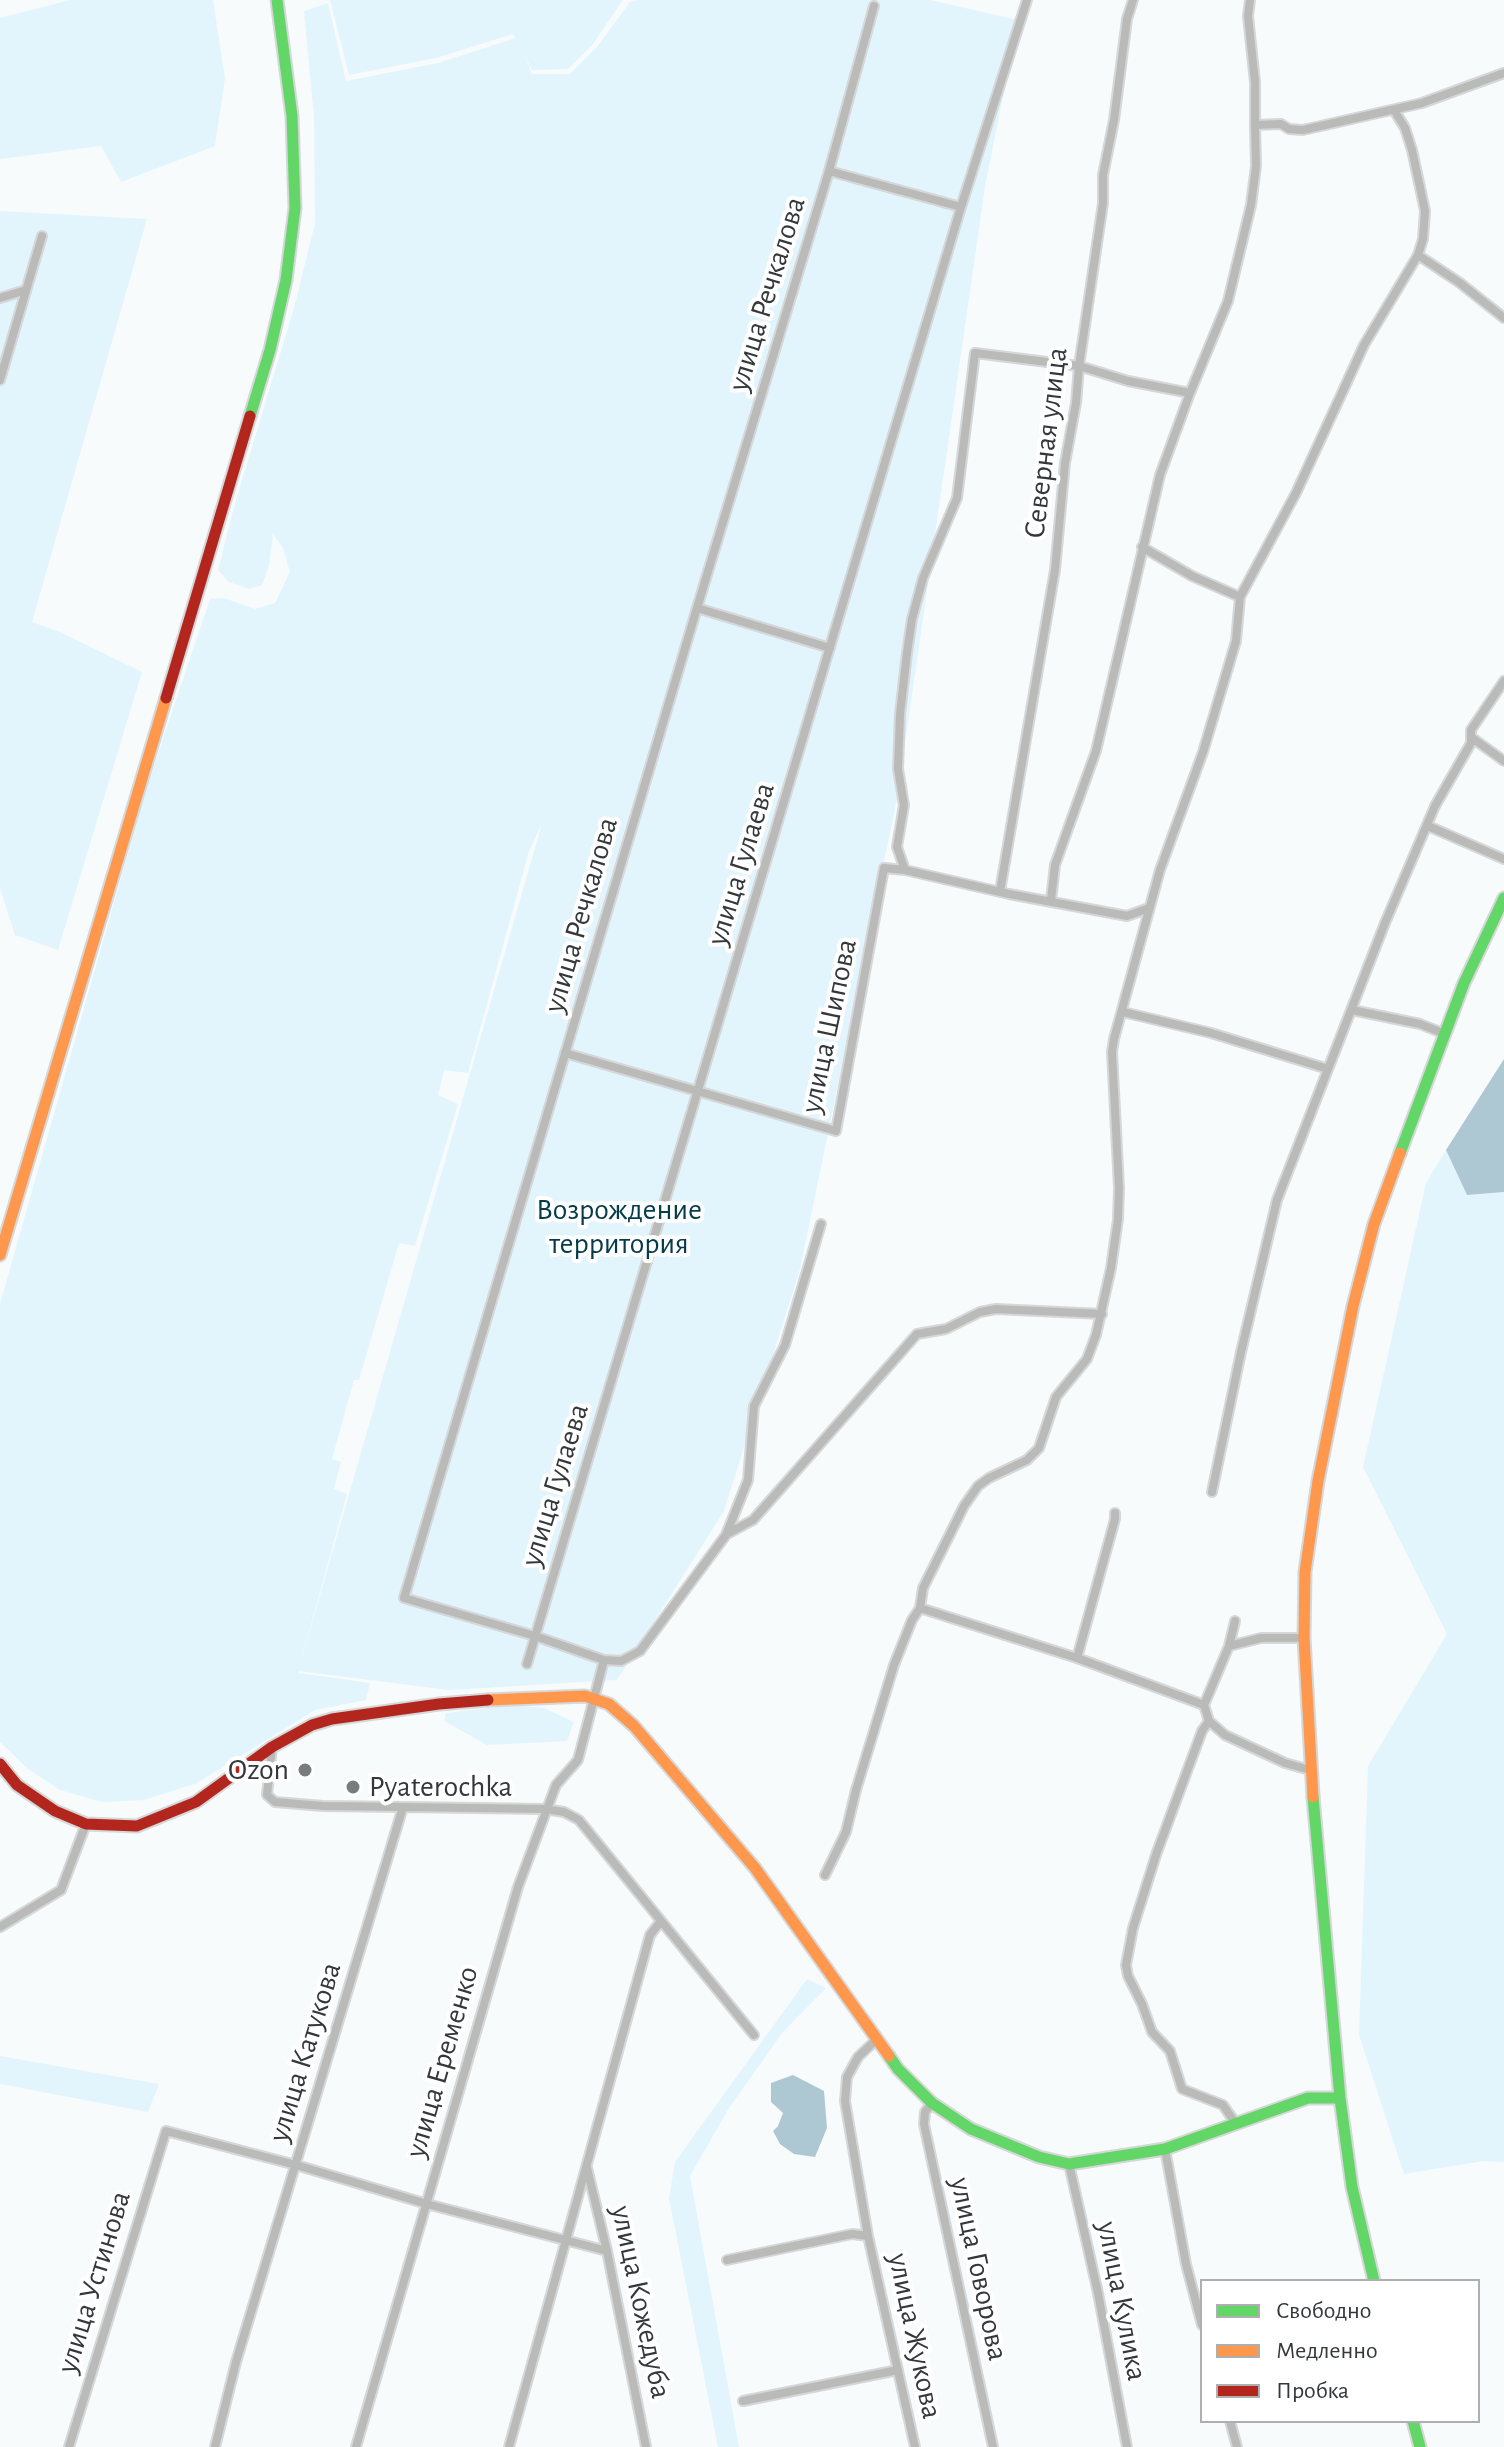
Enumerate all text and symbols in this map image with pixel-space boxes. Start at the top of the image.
street label: улица Речкалова [720,192,814,396]
street label: Северная улица [1016,345,1076,541]
street label: улица Гулаева [699,778,783,950]
street label: улица Речкалова [536,813,626,1017]
street label: улица Шипова [793,936,865,1116]
park label: Возрождение территория [536,1192,702,1262]
street label: улица Гулаева [513,1399,597,1571]
place label: Ozon [228,1752,289,1788]
marker: Ozon [296,1761,314,1779]
place label: Pyaterochka [369,1769,512,1805]
marker: Pyaterochka [344,1778,362,1796]
street label: улица Катукова [261,1958,349,2146]
street label: улица Еременко [398,1962,486,2162]
street label: улица Говорова [942,2174,1016,2364]
street label: улица Устинова [49,2187,139,2377]
street label: улица Кожедуба [603,2202,679,2402]
street label: улица Кулика [1089,2218,1155,2384]
street label: улица Жукова [880,2250,950,2422]
legend [1200,2279,1480,2423]
text: Свободно [1276,2299,1371,2323]
text: Медленно [1276,2339,1378,2363]
text: Пробка [1276,2379,1349,2403]

